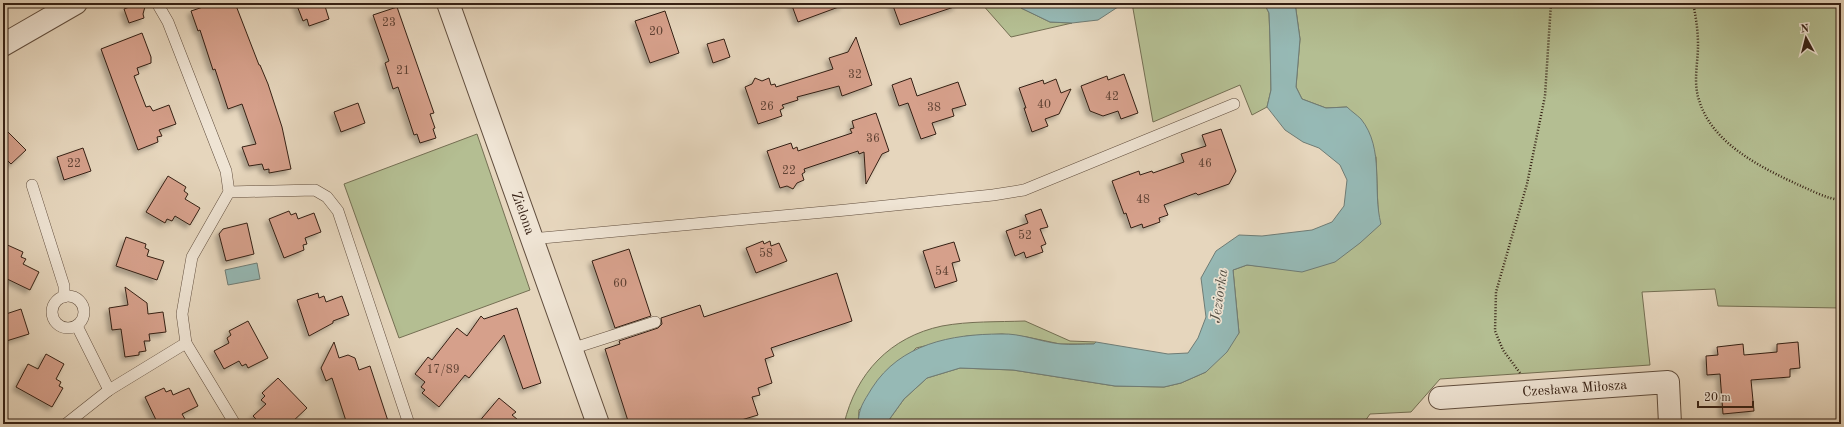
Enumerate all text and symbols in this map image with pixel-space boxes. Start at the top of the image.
house number: 23 [382,17,396,29]
north arrow [1786,18,1826,58]
text: N [1800,24,1810,36]
house number: 20 [649,26,663,38]
house number: 21 [396,65,410,77]
house number: 32 [848,69,862,81]
house number: 42 [1105,91,1119,103]
house number: 40 [1037,99,1051,111]
house number: 26 [760,101,774,113]
house number: 38 [927,102,941,114]
house number: 36 [866,133,880,145]
house number: 22 [67,158,81,170]
house number: 46 [1198,158,1212,170]
house number: 22 [782,165,796,177]
street label: Zielona [509,190,537,236]
house number: 48 [1136,194,1150,206]
house number: 52 [1018,229,1032,242]
house number: 58 [759,247,773,260]
house number: 54 [935,265,949,278]
water label: Jeziorka [1209,268,1231,324]
house number: 60 [613,278,627,290]
house number: 17/89 [426,364,460,376]
street label: Czesława Miłosza [1522,378,1628,399]
scale bar [1698,383,1753,409]
text: 20 m [1704,392,1731,404]

